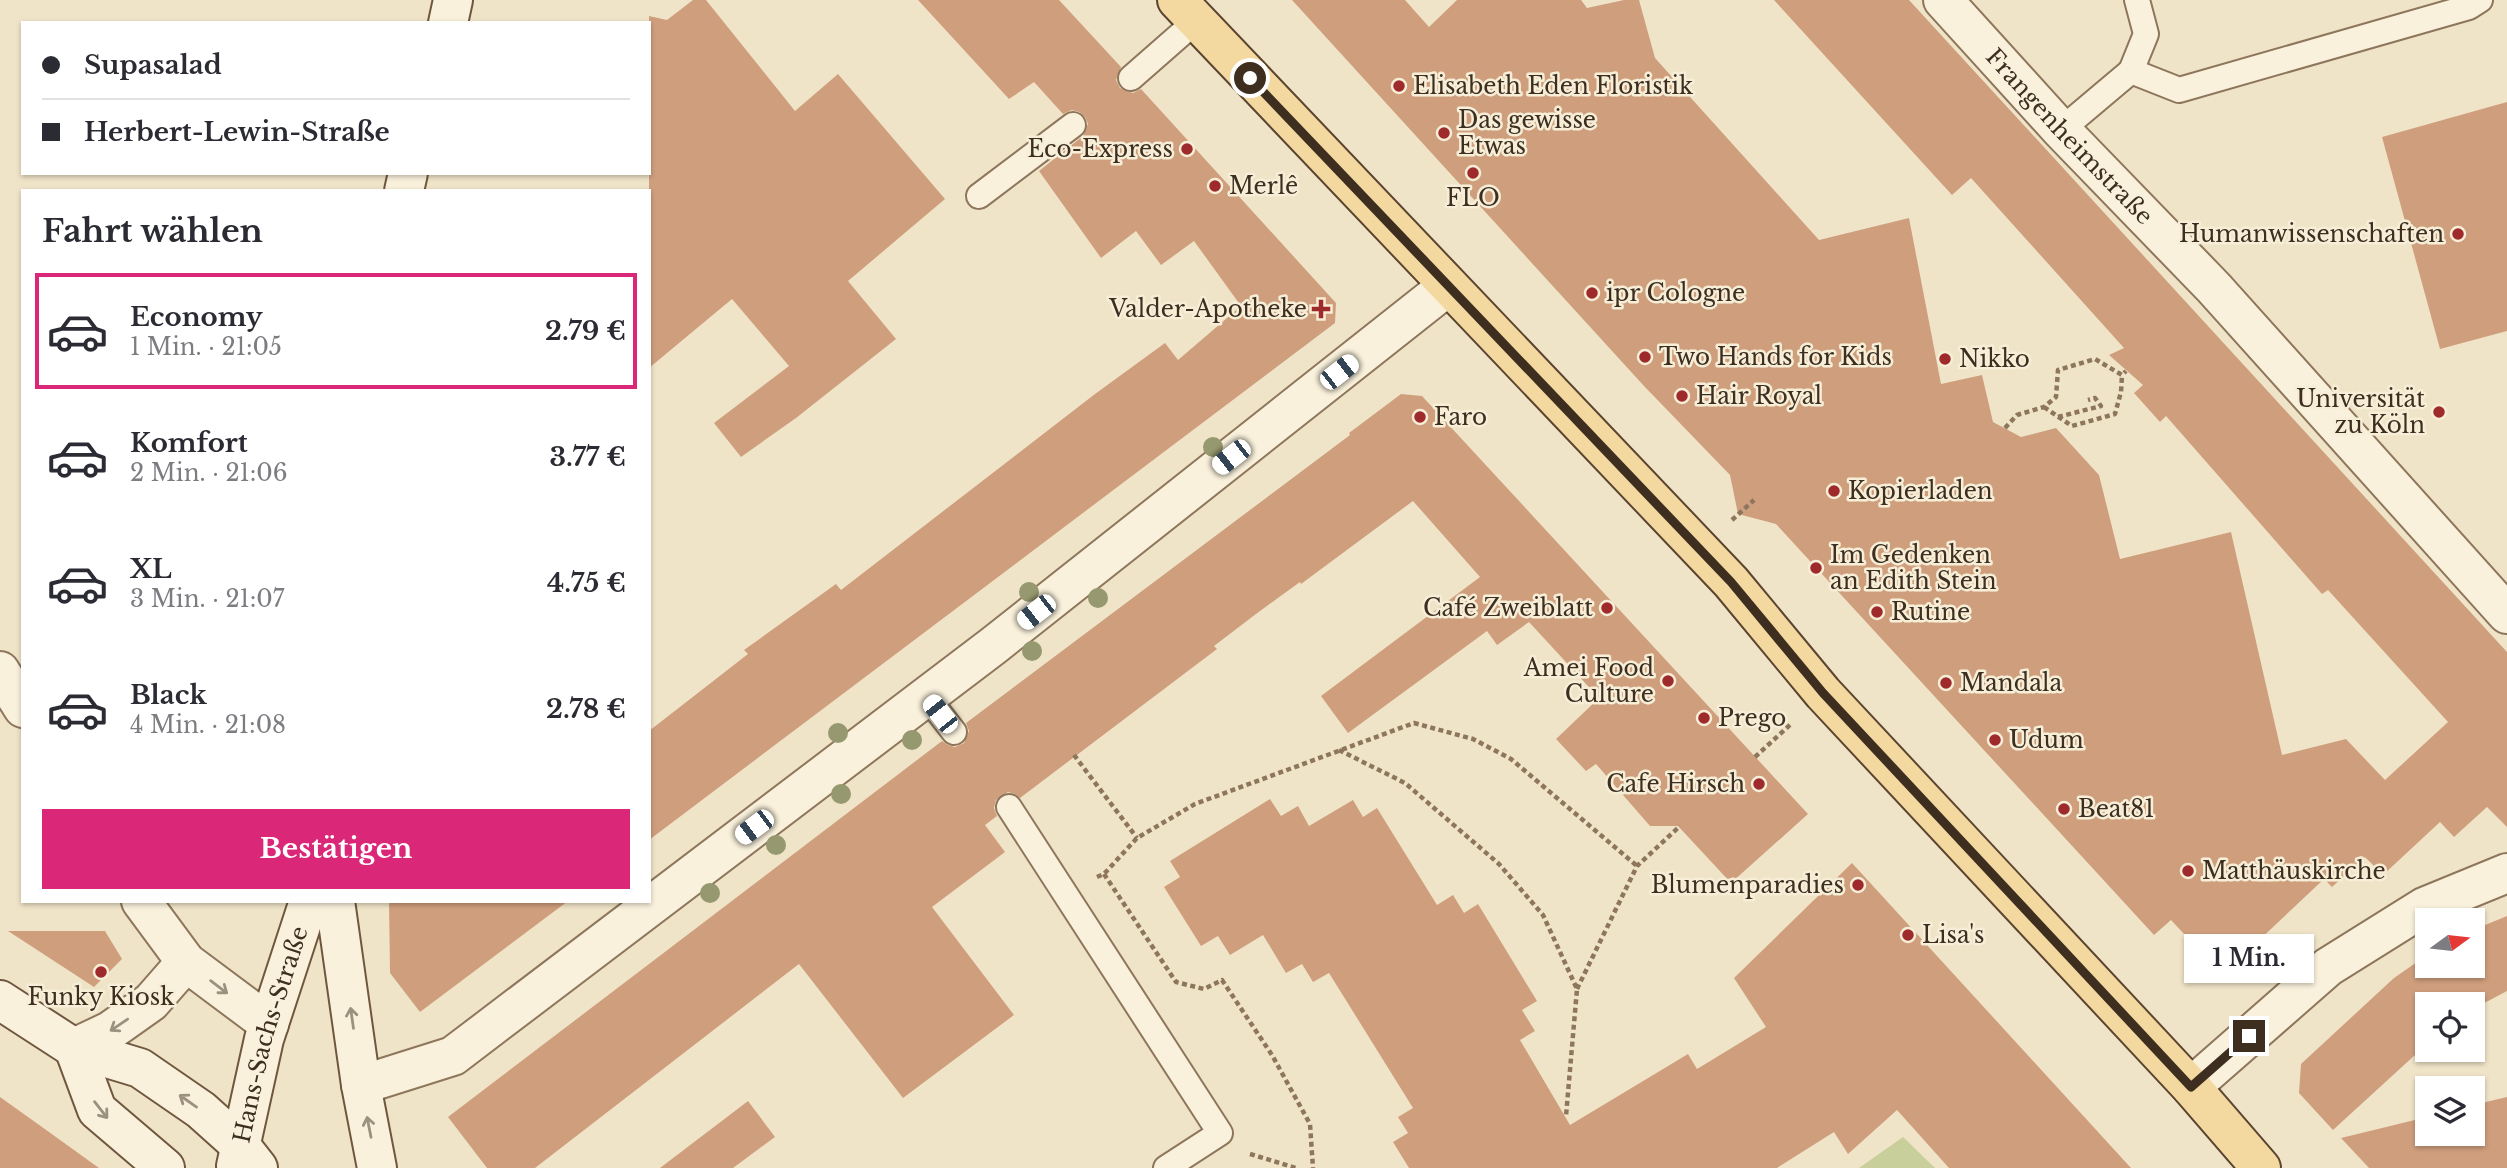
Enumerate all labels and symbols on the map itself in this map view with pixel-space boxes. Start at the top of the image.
street label: Frangenheimstraße [1980,43,2159,230]
route start [1234,62,1266,94]
place label: Elisabeth Eden Floristik [1413,72,1694,100]
marker: Elisabeth Eden Floristik [1391,78,1407,94]
place label: Das gewisse Etwas [1458,106,1596,160]
marker: Das gewisse Etwas [1436,125,1452,141]
place label: Eco-Express [1027,135,1173,163]
marker: Eco-Express [1179,141,1195,157]
marker: FLO [1465,165,1481,181]
place label: Merlê [1229,172,1298,200]
marker: Merlê [1207,178,1223,194]
place label: FLO [1446,184,1500,212]
place label: Humanwissenschaften [2179,220,2444,248]
marker: Humanwissenschaften [2450,226,2466,242]
place label: ipr Cologne [1606,279,1745,307]
marker: ipr Cologne [1584,285,1600,301]
place label: Valder-Apotheke [1108,295,1307,323]
marker: Valder-Apotheke [1313,301,1329,317]
place label: Two Hands for Kids [1659,343,1892,371]
place label: Nikko [1959,345,2030,373]
marker: Two Hands for Kids [1637,349,1653,365]
car [1316,351,1363,393]
marker: Nikko [1937,351,1953,367]
place label: Hair Royal [1696,382,1822,410]
place label: Universität zu Köln [2296,385,2425,439]
marker: Hair Royal [1674,388,1690,404]
place label: Faro [1434,403,1487,431]
marker: Universität zu Köln [2431,404,2447,420]
marker: Faro [1412,409,1428,425]
car [1208,436,1255,478]
place label: Kopierladen [1848,477,1993,505]
marker: Kopierladen [1826,483,1842,499]
place label: Im Gedenken an Edith Stein [1830,541,1997,595]
marker: Im Gedenken an Edith Stein [1808,560,1824,576]
car [1013,591,1060,633]
place label: Café Zweiblatt [1423,594,1593,622]
place label: Rutine [1891,598,1970,626]
marker: Café Zweiblatt [1599,600,1615,616]
marker: Rutine [1869,604,1885,620]
place label: Amei Food Culture [1523,654,1654,708]
place label: Mandala [1960,669,2062,697]
marker: Amei Food Culture [1660,673,1676,689]
marker: Mandala [1938,675,1954,691]
car [919,691,962,737]
place label: Prego [1718,704,1786,732]
marker: Prego [1696,710,1712,726]
place label: Udum [2009,726,2084,754]
marker: Udum [1987,732,2003,748]
place label: Cafe Hirsch [1606,770,1745,798]
marker: Cafe Hirsch [1751,776,1767,792]
place label: Beat81 [2078,795,2154,823]
marker: Beat81 [2056,801,2072,817]
car [731,806,778,848]
place label: Matthäuskirche [2202,857,2386,885]
marker: Matthäuskirche [2180,863,2196,879]
place label: Blumenparadies [1651,871,1844,899]
marker: Blumenparadies [1850,877,1866,893]
north arrow [2415,908,2485,978]
place label: Lisa's [1922,921,1984,949]
street label: Hans-Sachs-Straße [228,923,314,1146]
marker: Lisa's [1900,927,1916,943]
callout: 1 Min. [2184,934,2314,984]
marker: Funky Kiosk [93,964,109,980]
one-way arrow [209,980,228,994]
place label: Funky Kiosk [28,983,175,1011]
one-way arrow [345,1007,358,1030]
one-way arrow [109,1018,129,1032]
route end [2233,1020,2265,1052]
one-way arrow [179,1094,198,1108]
one-way arrow [93,1100,108,1118]
one-way arrow [362,1116,375,1139]

